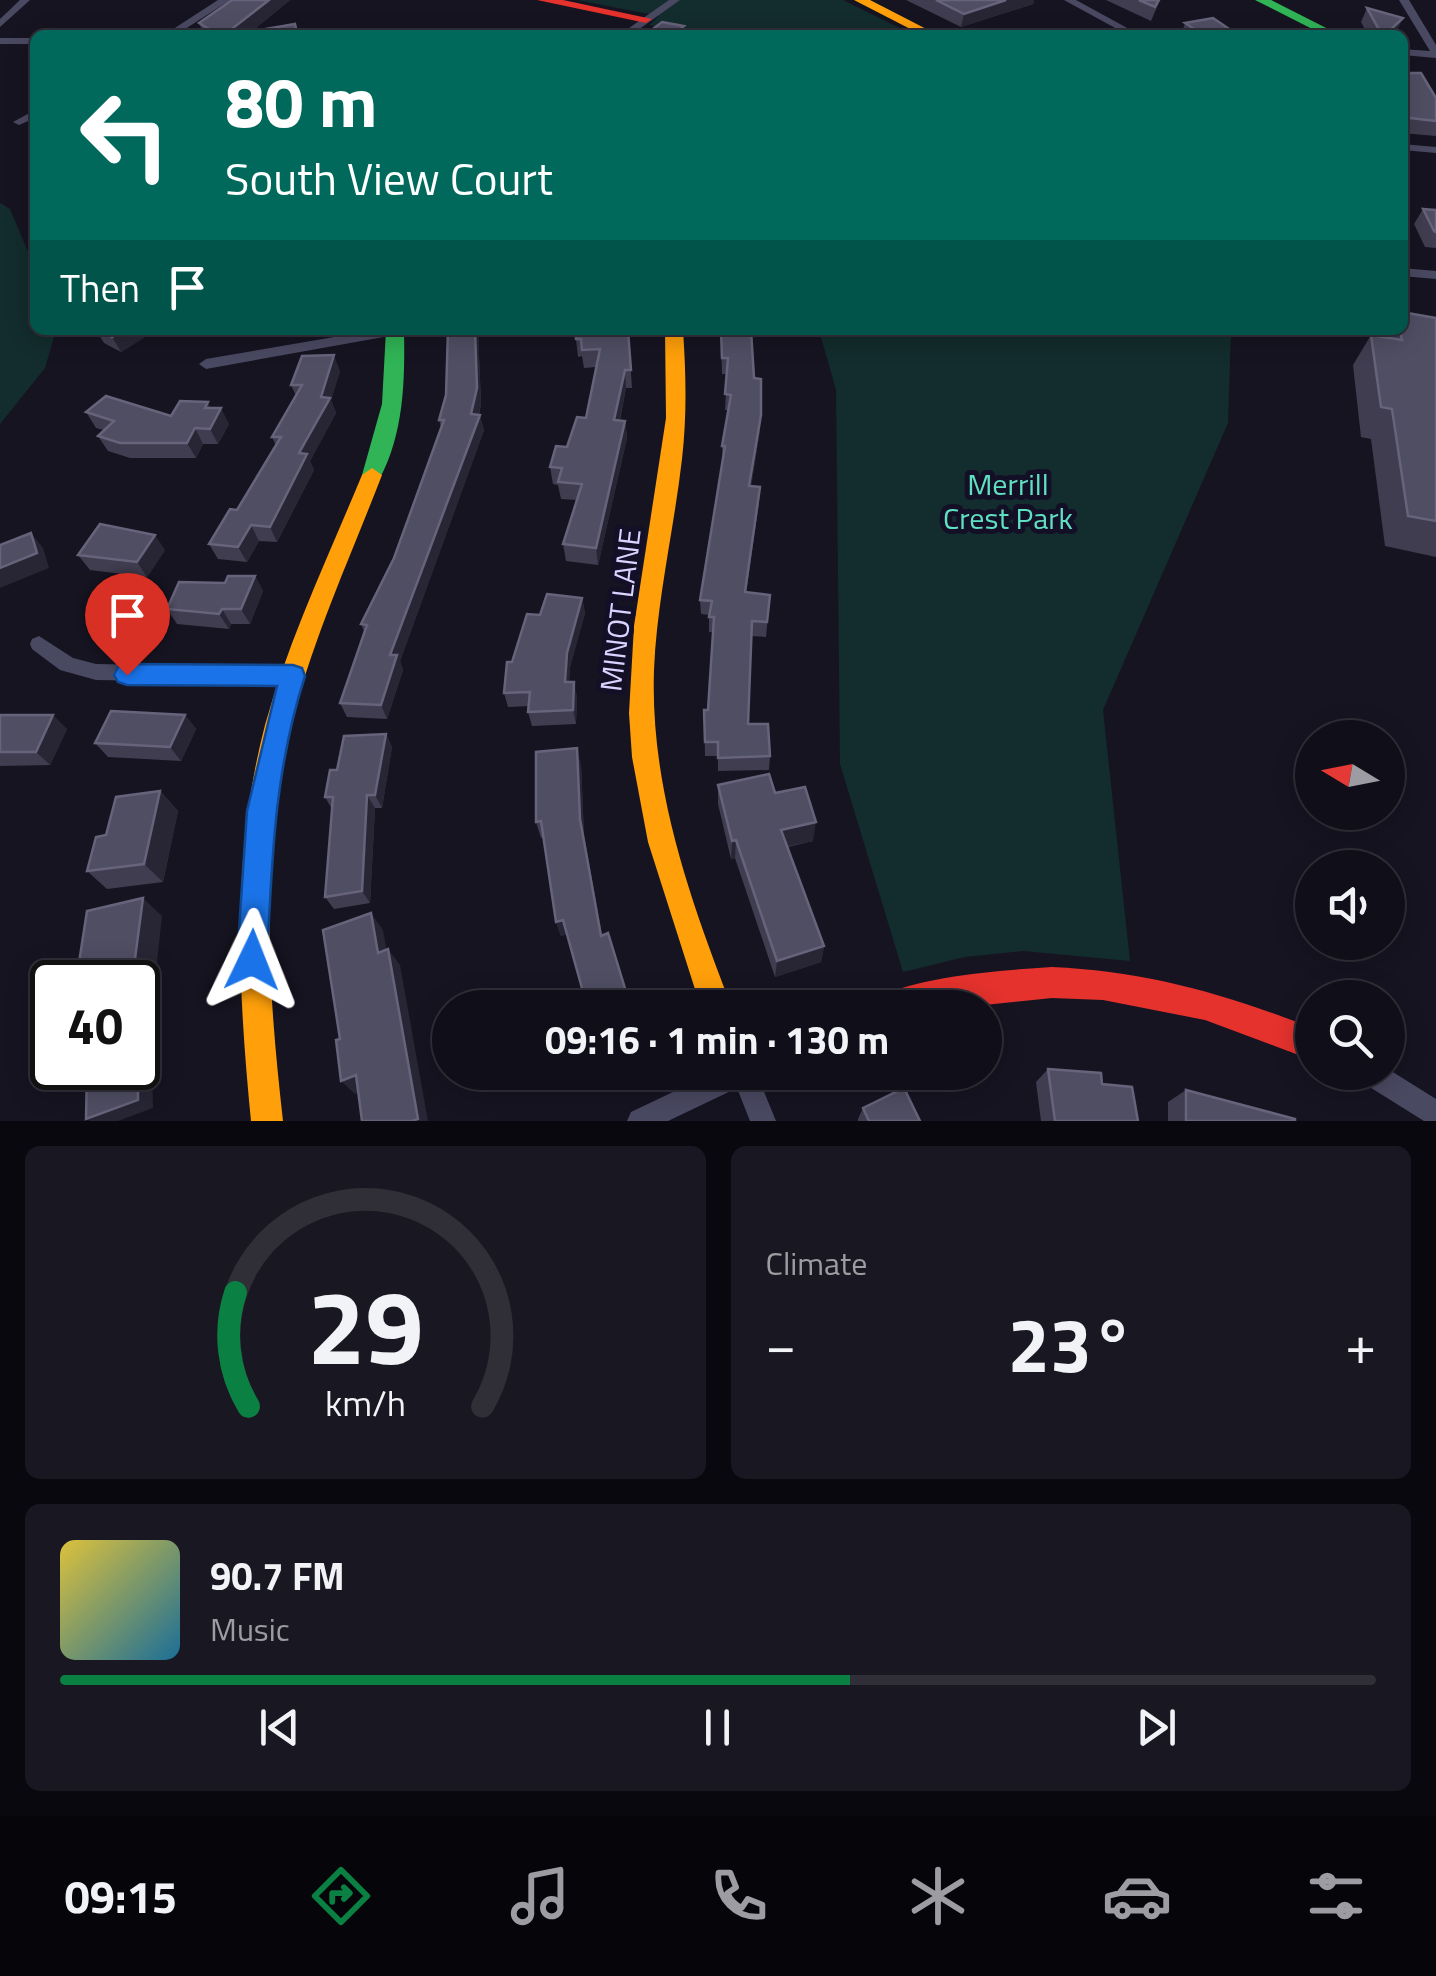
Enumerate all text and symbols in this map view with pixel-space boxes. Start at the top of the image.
text: 80 m [225,48,378,154]
icon: left [60,70,190,200]
text: South View Court [225,144,553,212]
text: Then [60,259,140,317]
icon: arrive [160,260,215,315]
park label: Merrill Crest Park [943,461,1073,541]
street label: MINOT LANE [587,526,653,694]
pin [85,573,170,676]
icon: arrive [100,588,155,643]
north arrow [1295,720,1405,830]
map controls [1295,720,1405,1090]
button: sound [1295,850,1405,960]
position arrow [200,908,304,1012]
speed limit sign: 40 [30,960,160,1090]
button: search [1295,980,1405,1090]
text: 09:16 · 1 min · 130 m [545,1011,889,1069]
text: Climate [766,1239,867,1287]
text: 29 [307,1246,423,1404]
text: 23° [1008,1287,1134,1401]
text: − [766,1302,796,1385]
text: + [1345,1302,1376,1385]
text: km/h [325,1375,406,1430]
text: 90.7 FM [210,1547,345,1605]
text: Music [210,1605,290,1653]
icon: previous [252,1700,307,1755]
icon: pause [690,1700,745,1755]
icon: next [1129,1700,1184,1755]
icon: directions [306,1861,376,1931]
icon: music [505,1861,575,1931]
icon: phone [704,1861,774,1931]
icon: climate [903,1861,973,1931]
icon: car [1102,1861,1172,1931]
icon: filters [1301,1861,1371,1931]
text: 09:15 [65,1862,177,1930]

